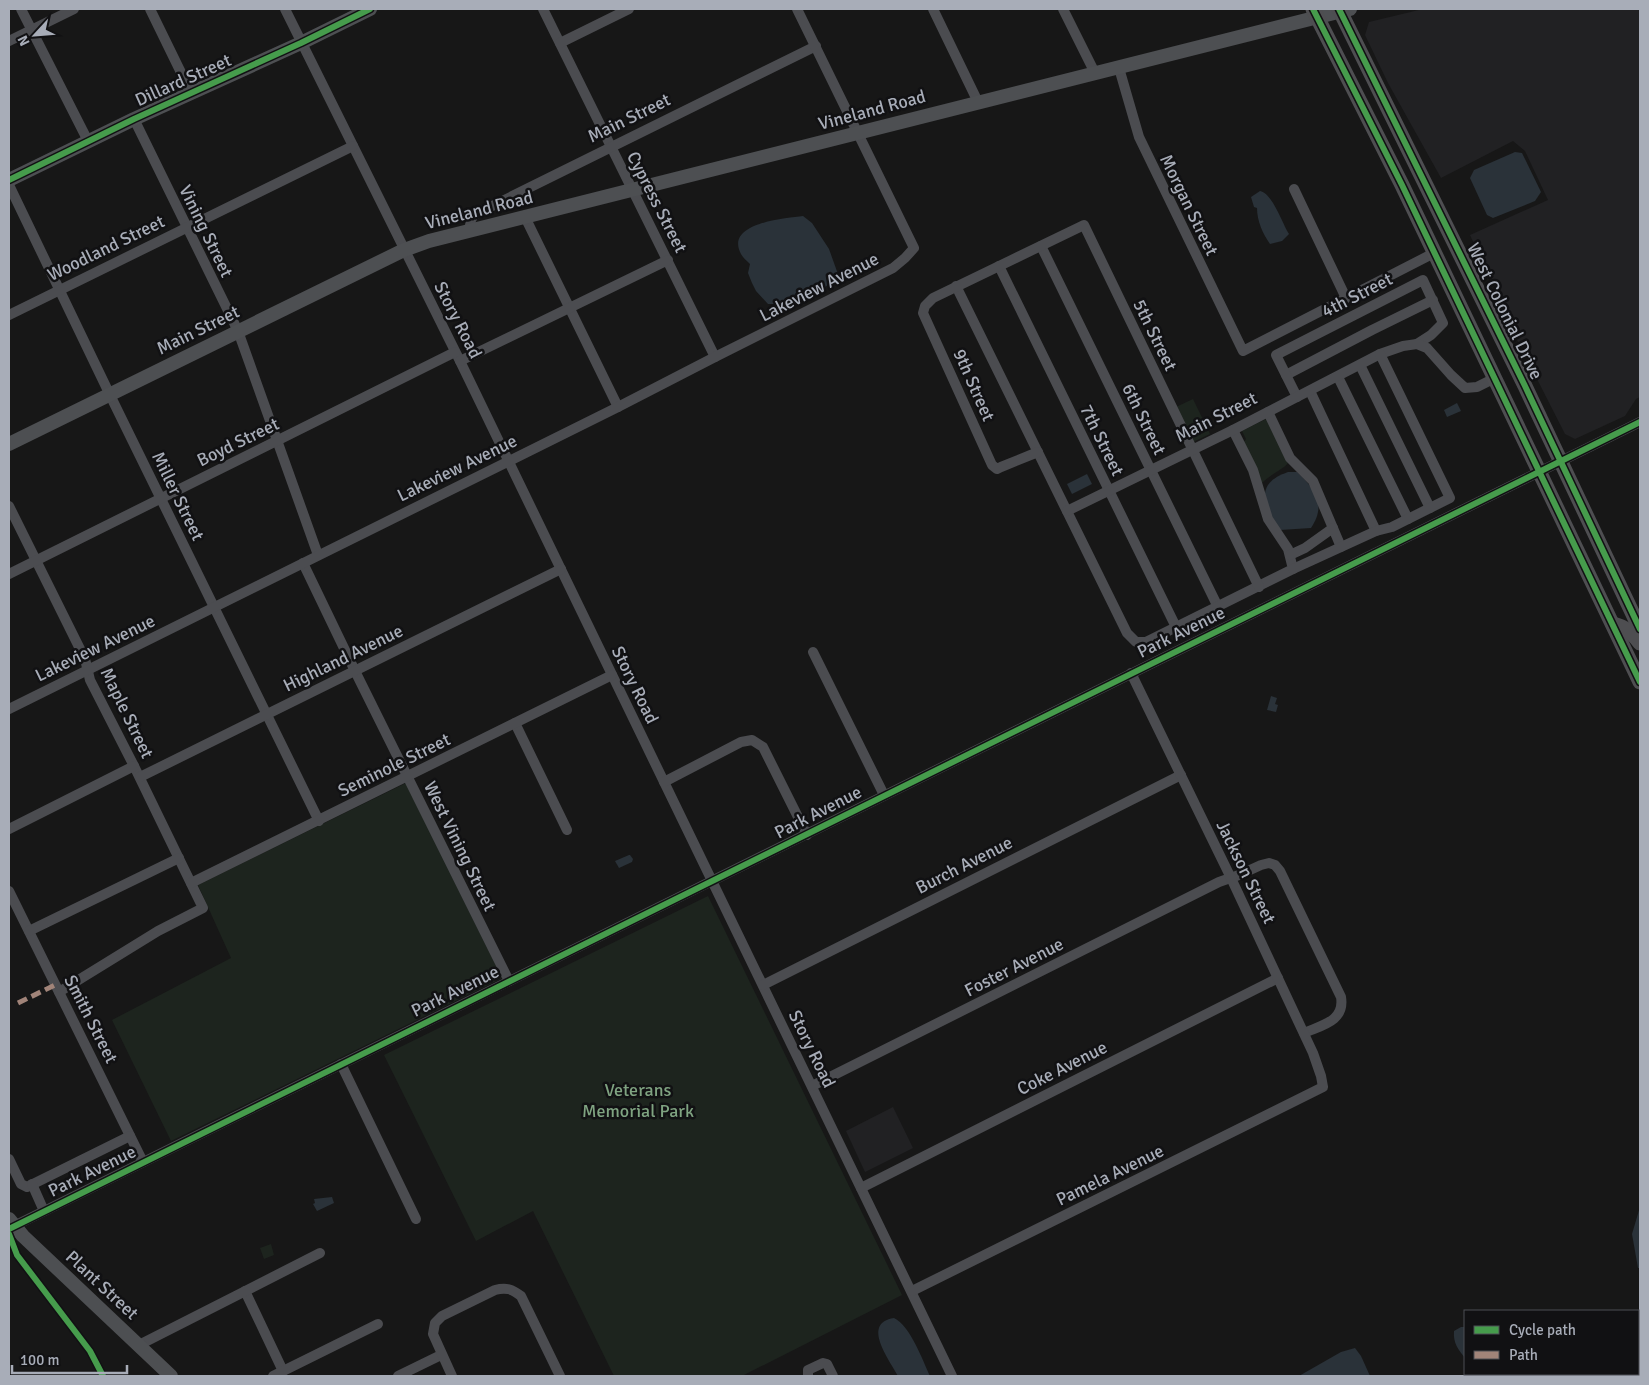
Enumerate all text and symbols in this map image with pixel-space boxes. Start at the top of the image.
north arrow [10,10,60,60]
text: N [14,32,34,49]
street label: Dillard Street [132,49,234,111]
street label: Vineland Road [816,85,928,135]
street label: Main Street [584,89,674,147]
street label: Cypress Street [622,148,692,256]
street label: Morgan Street [1155,151,1223,259]
street label: Vining Street [174,181,238,281]
street label: Vineland Road [423,186,535,234]
street label: Woodland Street [44,210,168,286]
street label: West Colonial Drive [1462,239,1548,383]
street label: Lakeview Avenue [756,248,882,326]
street label: 4th Street [1318,268,1396,322]
street label: Story Road [429,278,487,362]
street label: 5th Street [1128,296,1182,374]
street label: Main Street [153,301,243,359]
street label: 9th Street [948,345,1000,425]
street label: 6th Street [1117,380,1171,458]
street label: Main Street [1171,387,1261,447]
street label: 7th Street [1075,401,1129,479]
street label: Boyd Street [193,413,283,471]
street label: Lakeview Avenue [393,429,521,507]
street label: Miller Street [147,448,209,544]
street label: Park Avenue [1134,601,1228,663]
street label: Lakeview Avenue [31,609,159,687]
street label: Highland Avenue [280,620,406,696]
street label: Story Road [607,643,663,727]
street label: Maple Street [96,664,158,762]
street label: Seminole Street [334,728,454,802]
street label: West Vining Street [419,777,501,915]
street label: Park Avenue [771,781,865,843]
street label: Jackson Street [1212,817,1280,927]
street label: Burch Avenue [912,831,1016,899]
street label: Foster Avenue [961,933,1067,1001]
street label: Park Avenue [408,960,502,1022]
street label: Smith Street [59,971,123,1067]
street label: Story Road [784,1007,840,1091]
street label: Coke Avenue [1013,1036,1111,1100]
park label: Veterans Memorial Park [582,1079,694,1122]
street label: Pamela Avenue [1053,1139,1167,1211]
street label: Park Avenue [45,1140,139,1202]
street label: Plant Street [61,1246,143,1324]
legend [1464,1310,1639,1375]
text: Cycle path [1509,1321,1576,1339]
scale bar [12,1342,128,1374]
text: Path [1509,1346,1538,1364]
text: 100 m [20,1351,60,1369]

